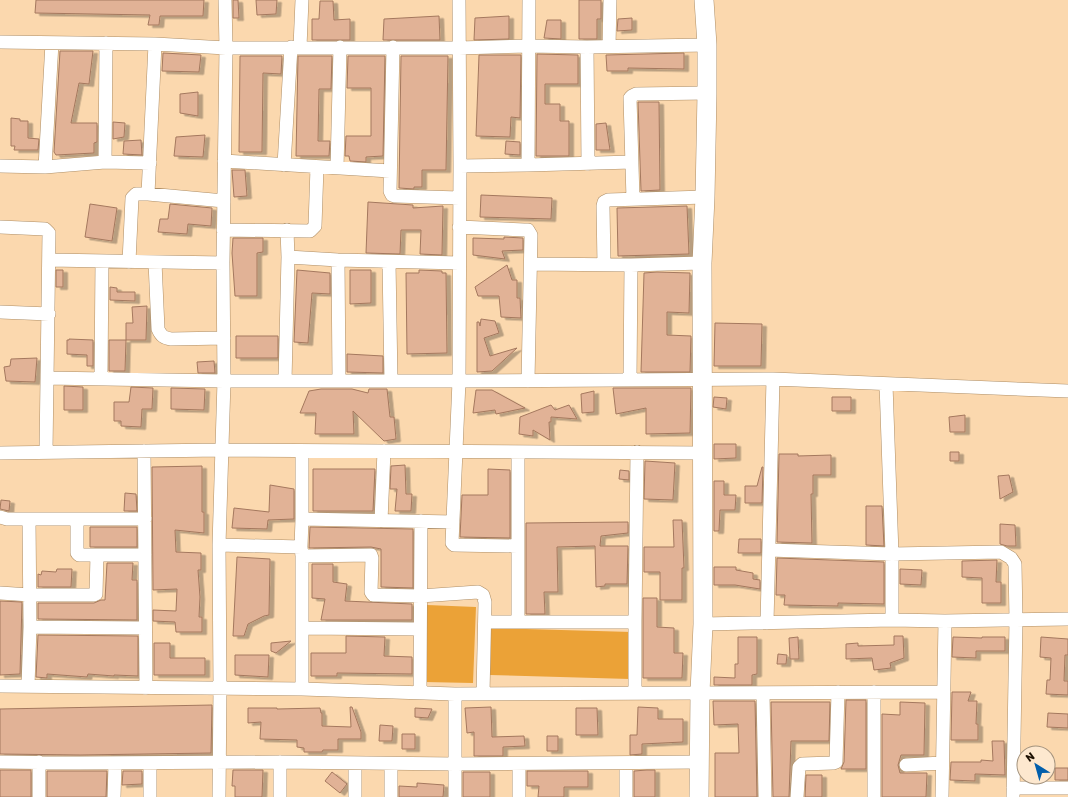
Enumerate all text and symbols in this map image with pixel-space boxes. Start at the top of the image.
north arrow [1016,745,1056,785]
text: N [1023,750,1037,765]

